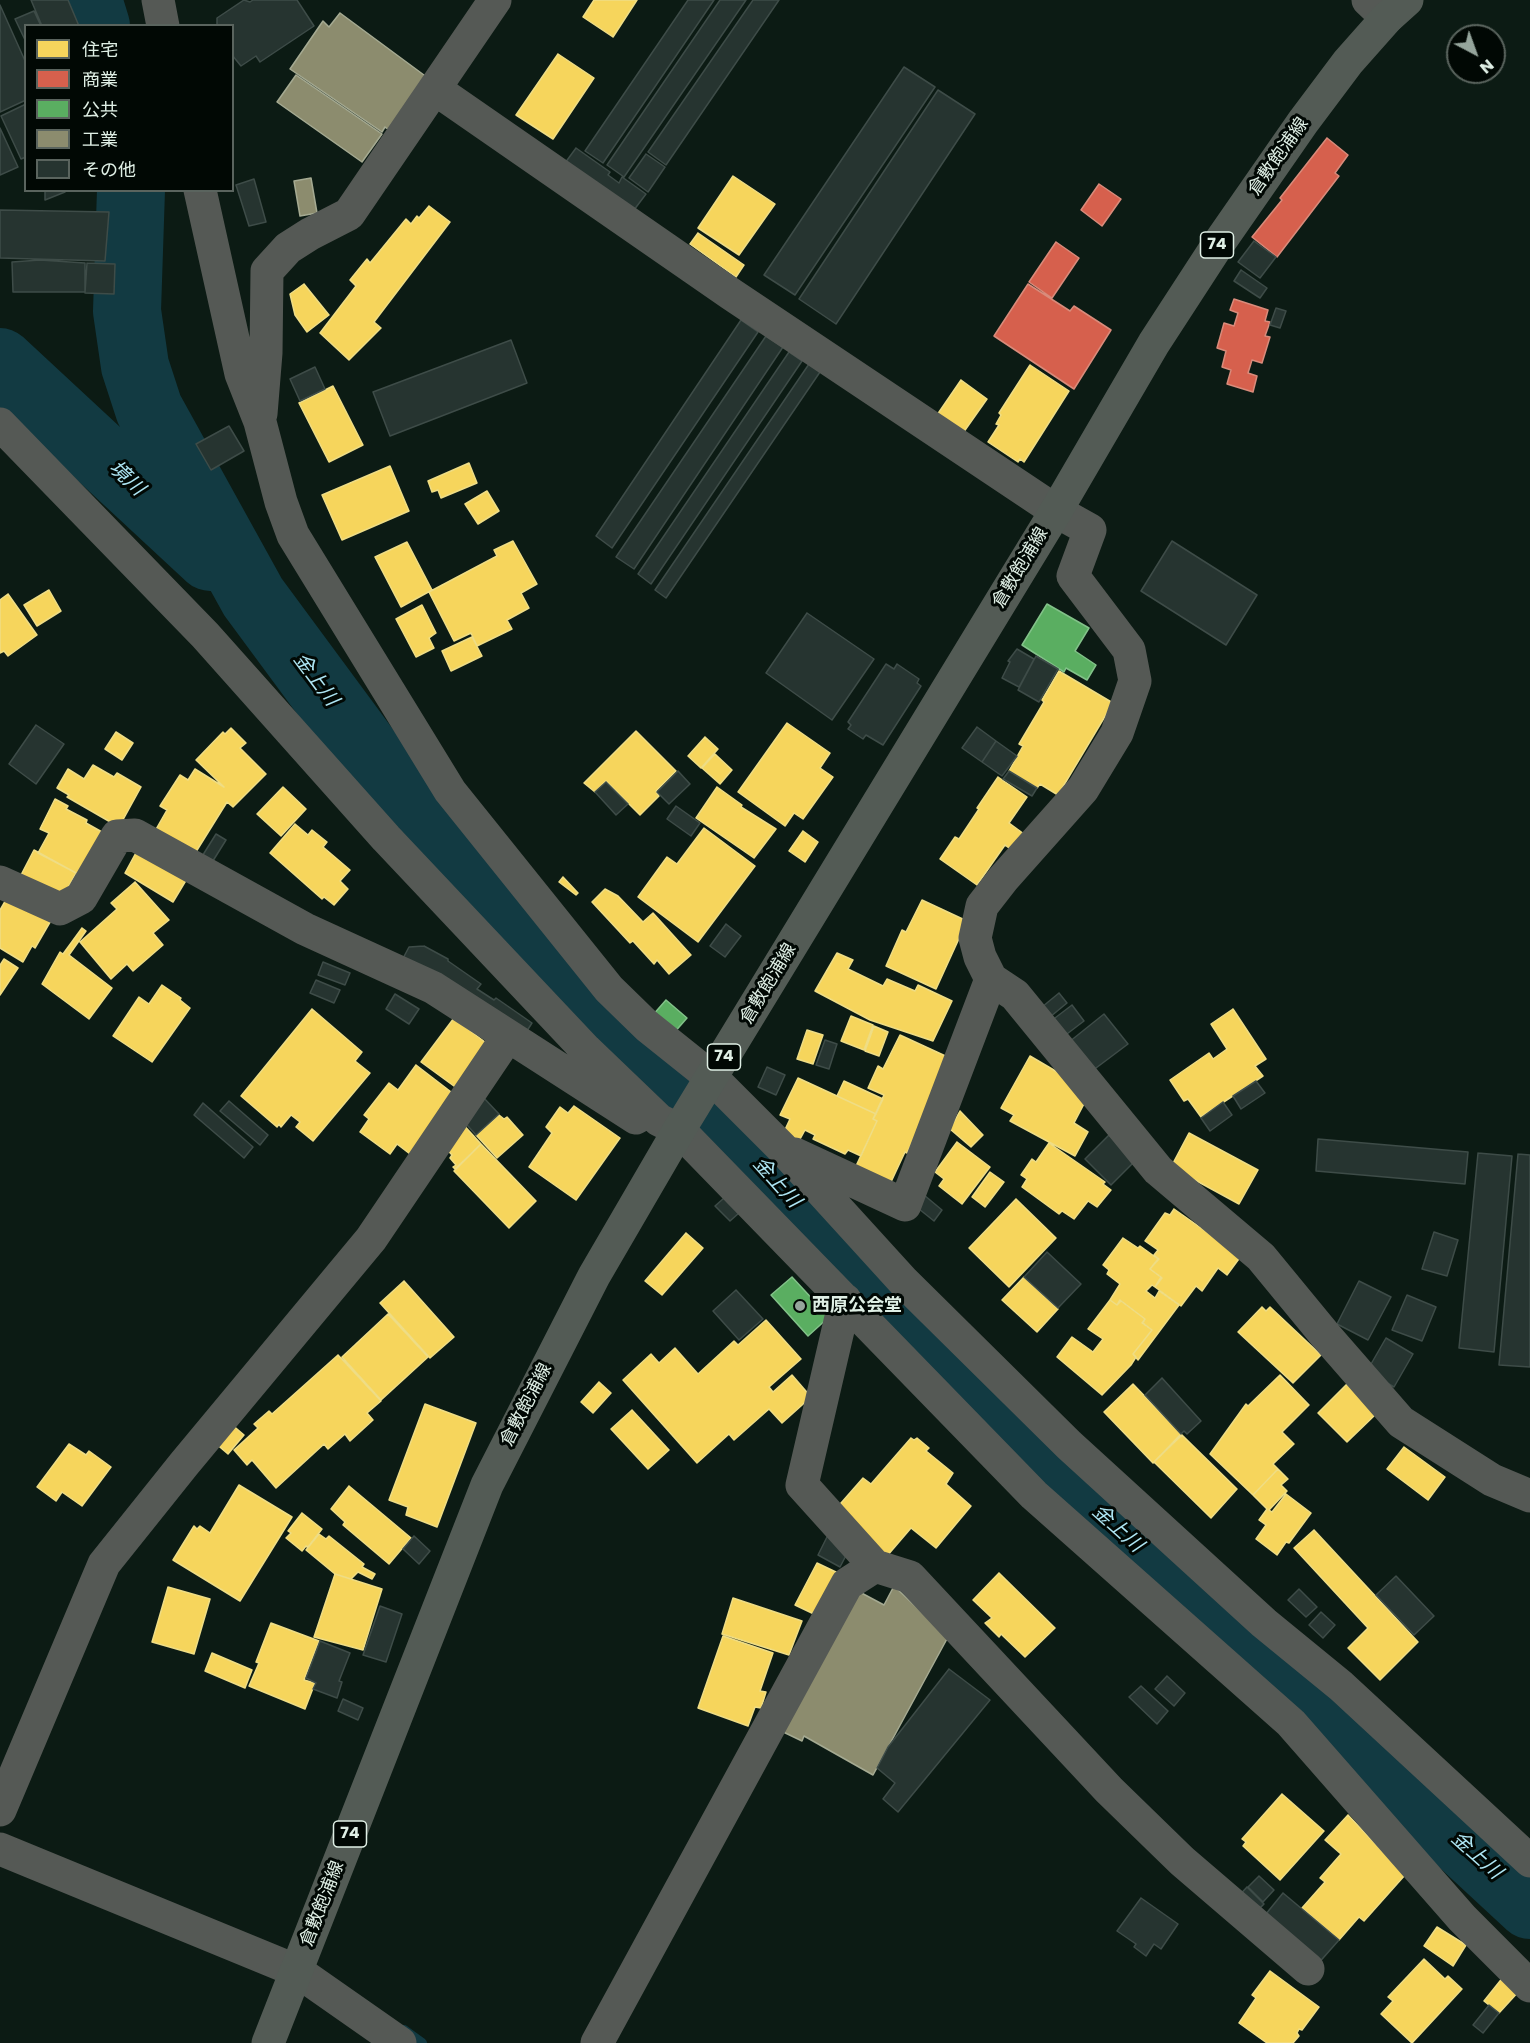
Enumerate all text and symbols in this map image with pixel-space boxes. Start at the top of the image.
legend [24,24,234,192]
north arrow [1446,24,1506,84]
text: 住宅 [82,37,118,62]
text: N [1475,54,1499,79]
text: 商業 [82,67,118,92]
text: 公共 [82,97,118,122]
street label: 倉敷飽浦線 [1244,114,1314,200]
text: 工業 [82,127,118,152]
text: その他 [82,157,136,182]
road number: 74 [1200,232,1234,258]
water label: 境川 [103,457,149,501]
street label: 倉敷飽浦線 [989,524,1053,612]
water label: 金上川 [287,649,343,711]
street label: 倉敷飽浦線 [737,940,801,1028]
road number: 74 [708,1044,740,1070]
water label: 金上川 [747,1153,805,1213]
place label: 西原公会堂 [812,1295,902,1317]
marker: 西原公会堂 [793,1299,807,1313]
street label: 倉敷飽浦線 [497,1360,557,1450]
water label: 金上川 [1087,1500,1147,1558]
road number: 74 [334,1821,366,1847]
water label: 金上川 [1446,1827,1506,1885]
street label: 倉敷飽浦線 [297,1858,349,1950]

